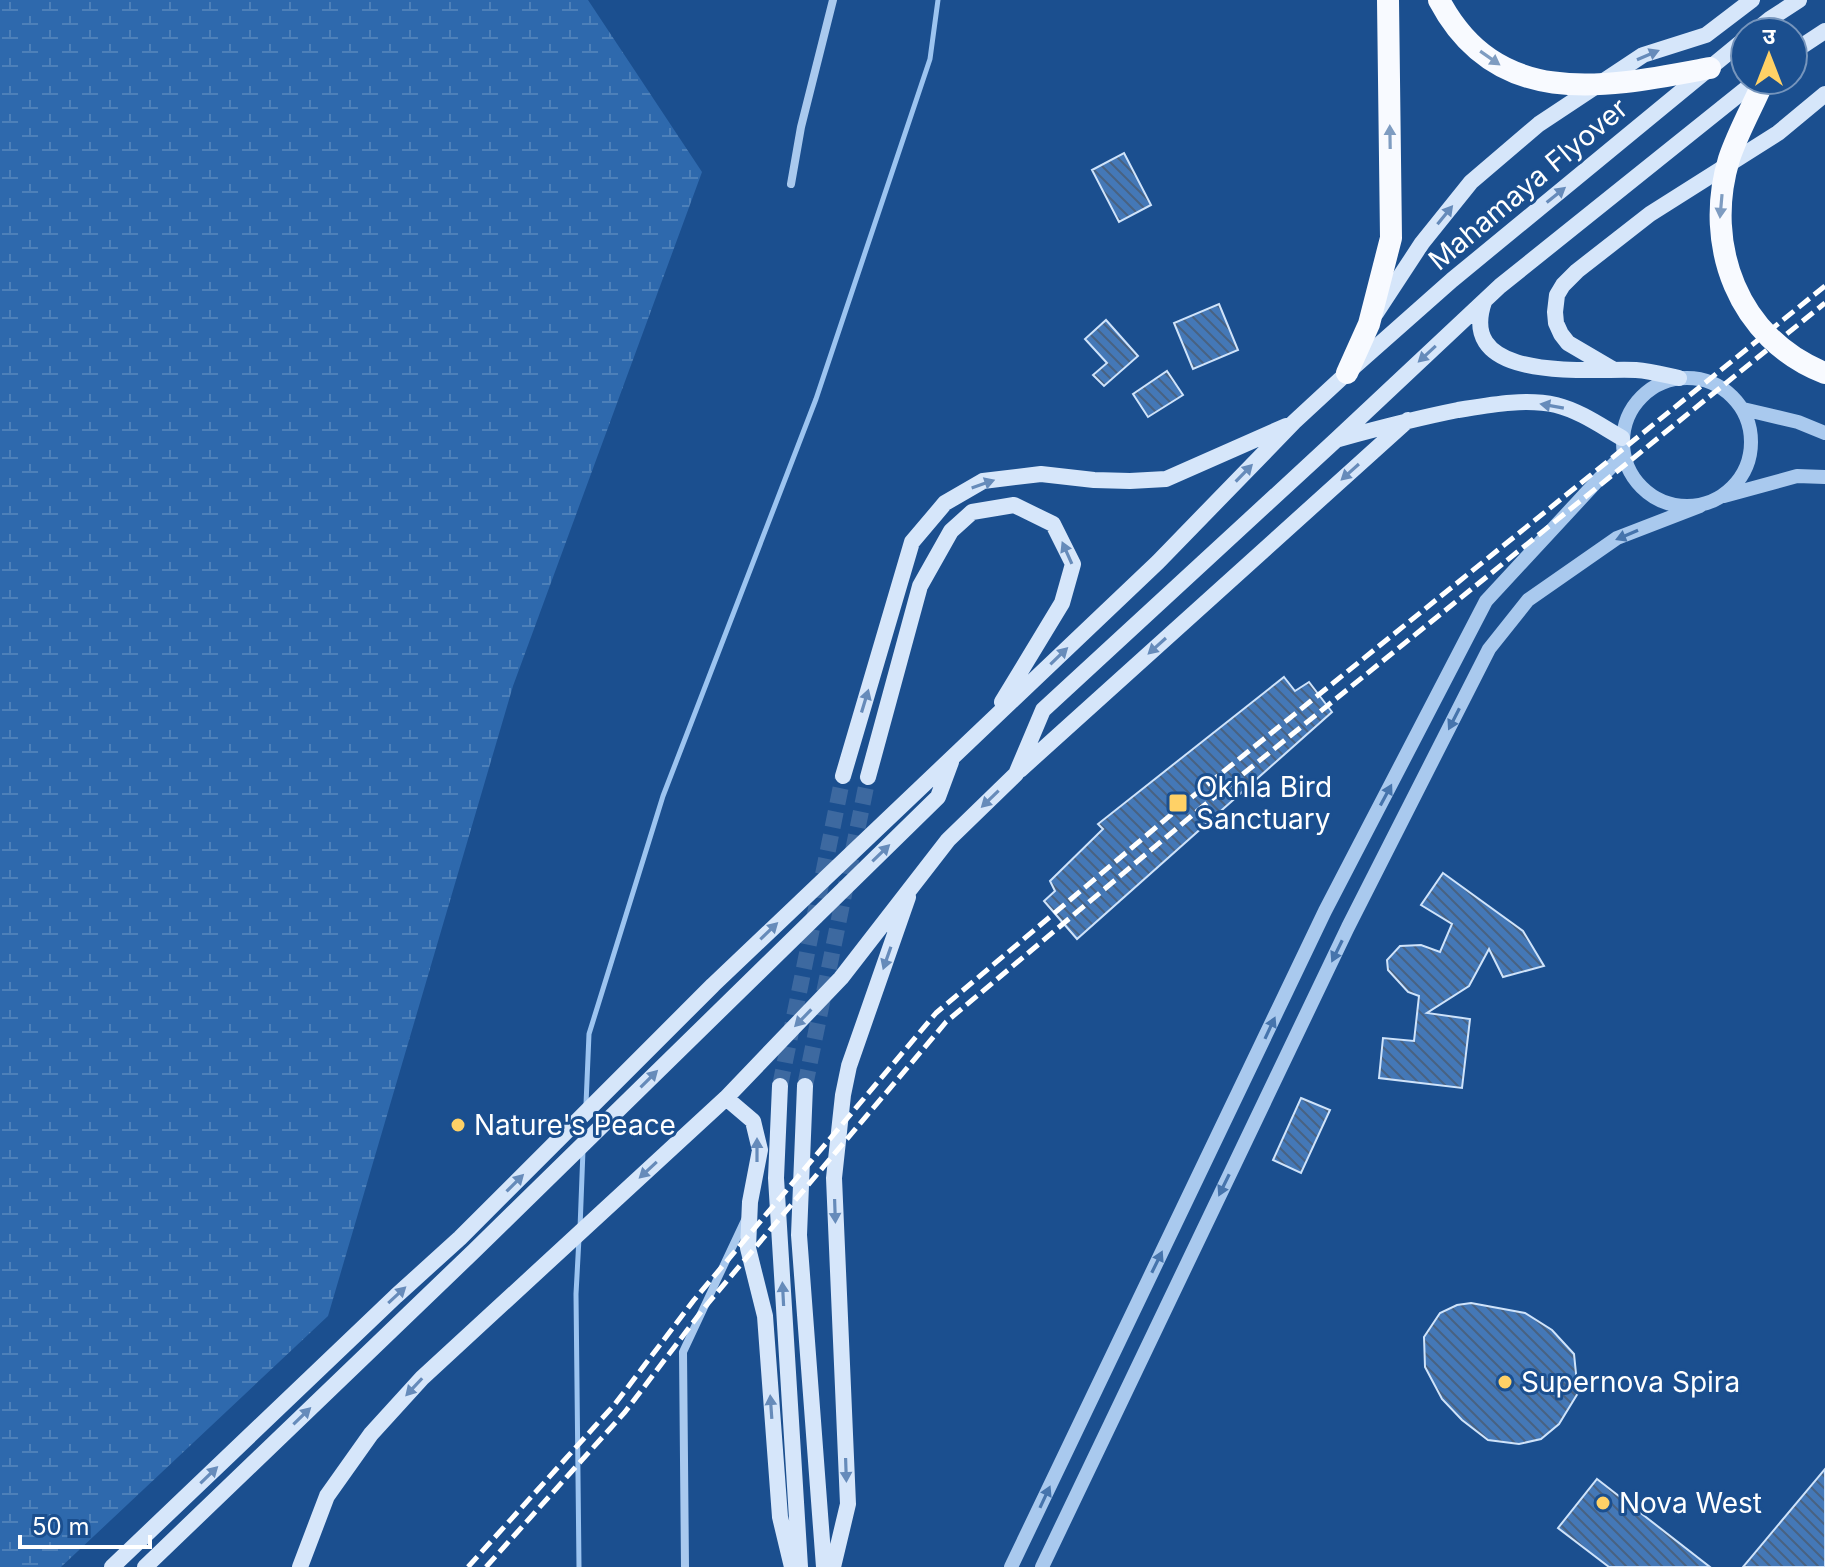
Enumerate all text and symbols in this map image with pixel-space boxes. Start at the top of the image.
north arrow [1729,16,1809,96]
text: उ [1763,23,1777,49]
one-way arrow [1636,49,1660,62]
one-way arrow [1479,50,1501,66]
street label: Mahamaya Flyover [1422,91,1634,277]
one-way arrow [1384,124,1396,149]
one-way arrow [1546,187,1566,203]
one-way arrow [1714,194,1727,219]
one-way arrow [1436,205,1453,225]
one-way arrow [1418,345,1437,363]
one-way arrow [1539,399,1564,412]
one-way arrow [1341,463,1360,481]
one-way arrow [1235,464,1253,483]
one-way arrow [971,477,995,489]
one-way arrow [1616,528,1639,541]
one-way arrow [1060,541,1074,564]
one-way arrow [1148,637,1167,655]
one-way arrow [1049,647,1068,665]
one-way arrow [859,688,872,712]
one-way arrow [1447,707,1461,730]
place label: Okhla Bird Sanctuary [1196,770,1332,836]
one-way arrow [1378,784,1392,806]
one-way arrow [981,790,1000,808]
marker: Okhla Bird Sanctuary [1167,792,1189,814]
one-way arrow [871,844,890,863]
one-way arrow [759,923,778,941]
one-way arrow [1330,939,1344,962]
one-way arrow [881,947,893,971]
one-way arrow [794,1008,813,1027]
one-way arrow [1263,1016,1277,1039]
one-way arrow [639,1070,658,1089]
place label: Nature's Peace [474,1108,676,1142]
marker: Nature's Peace [449,1116,467,1134]
one-way arrow [751,1137,763,1162]
one-way arrow [639,1160,658,1178]
one-way arrow [505,1174,524,1193]
one-way arrow [1217,1174,1231,1197]
one-way arrow [829,1199,842,1224]
one-way arrow [1150,1250,1164,1274]
one-way arrow [776,1281,789,1306]
one-way arrow [387,1287,406,1305]
place label: Supernova Spira [1521,1365,1740,1399]
marker: Supernova Spira [1496,1373,1514,1391]
one-way arrow [405,1377,423,1396]
one-way arrow [765,1394,778,1419]
one-way arrow [292,1407,311,1426]
one-way arrow [840,1458,853,1483]
one-way arrow [199,1466,218,1484]
one-way arrow [1038,1485,1052,1508]
place label: Nova West [1619,1486,1762,1520]
marker: Nova West [1594,1494,1612,1512]
scale bar [20,1499,150,1549]
text: 50 m [32,1512,90,1541]

